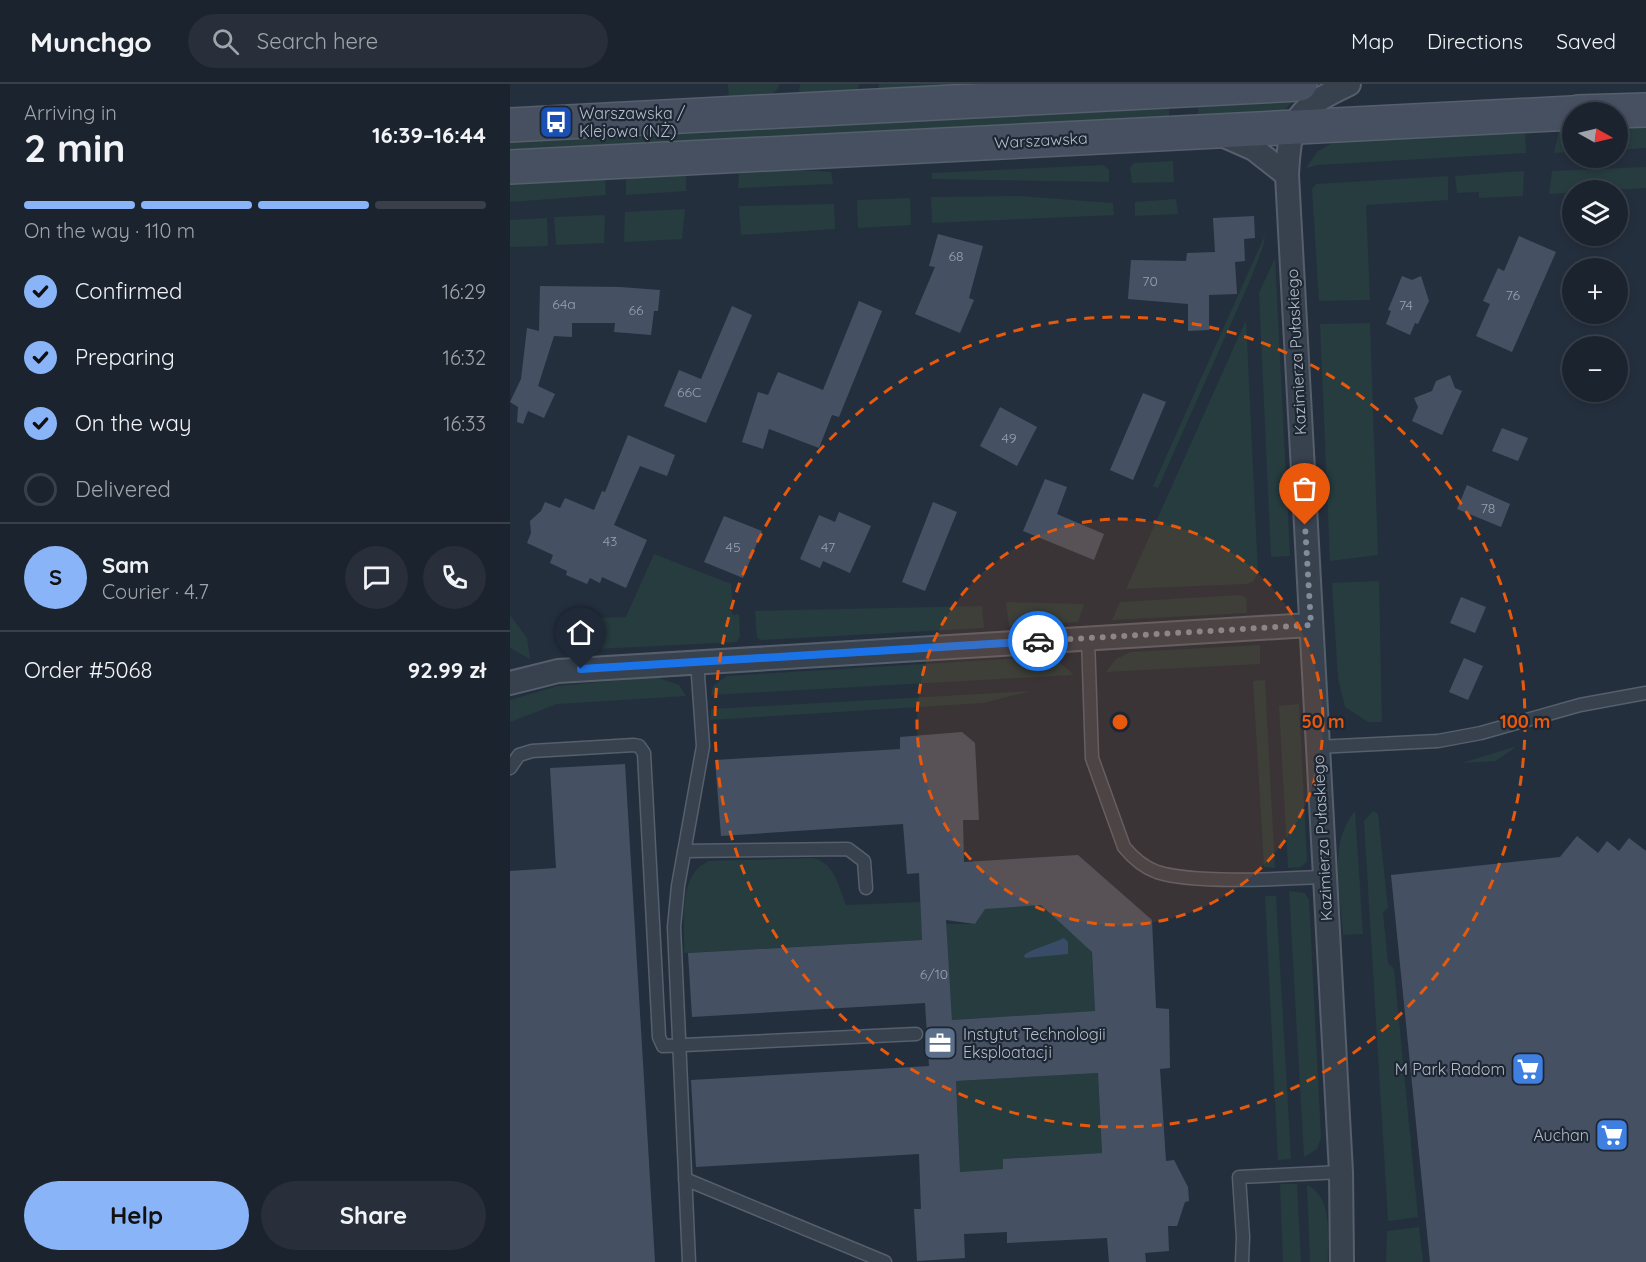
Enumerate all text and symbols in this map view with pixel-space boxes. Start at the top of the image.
search box [188,14,608,68]
text: Munchgo [30,24,152,59]
icon: search [209,25,242,58]
text: Search here [257,27,378,55]
text: Map [1351,28,1394,54]
text: Directions [1427,28,1523,54]
text: Saved [1556,28,1616,54]
text: Arriving in [24,100,117,125]
north arrow [1562,102,1628,168]
map controls [1562,102,1628,402]
place label: Warszawska / Klejowa (NŻ) [579,103,686,141]
bus stop icon: Warszawska / Klejowa (NŻ) [538,104,574,140]
text: 16:39–16:44 [372,121,486,149]
text: 2 min [24,123,126,172]
street label: Warszawska [994,128,1088,152]
button: layers [1562,180,1628,246]
text: On the way · 110 m [24,218,195,243]
house number: 68 [948,247,964,265]
button: + [1562,258,1628,324]
street label: Kazimierza Pułaskiego [1282,268,1310,436]
house number: 70 [1142,272,1158,290]
icon: check [24,275,57,308]
text: Confirmed [75,277,182,305]
text: 16:29 [442,279,486,304]
house number: 76 [1506,286,1521,304]
house number: 64a [552,295,576,313]
house number: 74 [1399,296,1413,314]
house number: 66 [628,301,644,319]
button: − [1562,336,1628,402]
icon: check [24,341,57,374]
text: Preparing [75,343,175,371]
text: 16:32 [443,345,486,370]
house number: 66C [677,383,701,401]
icon: check [24,407,57,440]
text: On the way [75,409,191,437]
text: 16:33 [443,411,486,436]
house number: 49 [1002,429,1017,447]
pin [1279,463,1330,525]
icon: bag [1288,472,1321,505]
text: Delivered [75,475,171,503]
house number: 78 [1481,499,1495,517]
house number: 43 [603,532,617,550]
house number: 45 [725,538,741,556]
house number: 47 [821,538,835,556]
button: chat [345,546,408,609]
button: phone [423,546,486,609]
text: Sam [102,551,149,579]
text: S [49,563,62,591]
text: Courier · 4.7 [102,579,209,604]
pin [555,607,606,669]
courier [1008,611,1068,671]
icon: home [564,616,597,649]
icon: car [1022,625,1055,658]
text: Order #5068 [24,656,152,684]
text: 92.99 zł [408,656,486,684]
text: 50 m [1301,710,1345,733]
text: 100 m [1500,710,1550,733]
centre of rings [1110,712,1130,732]
street label: Kazimierza Pułaskiego [1308,754,1336,922]
house number: 6/10 [920,965,948,983]
place label: Instytut Technologii Eksploatacji [963,1024,1106,1062]
office icon: Instytut Technologii Eksploatacji [922,1025,958,1061]
supermarket icon: M Park Radom [1510,1051,1546,1087]
place label: M Park Radom [1395,1059,1505,1079]
supermarket icon: Auchan [1594,1117,1630,1153]
place label: Auchan [1533,1125,1589,1145]
button: Help [24,1181,249,1250]
button: Share [261,1181,486,1250]

